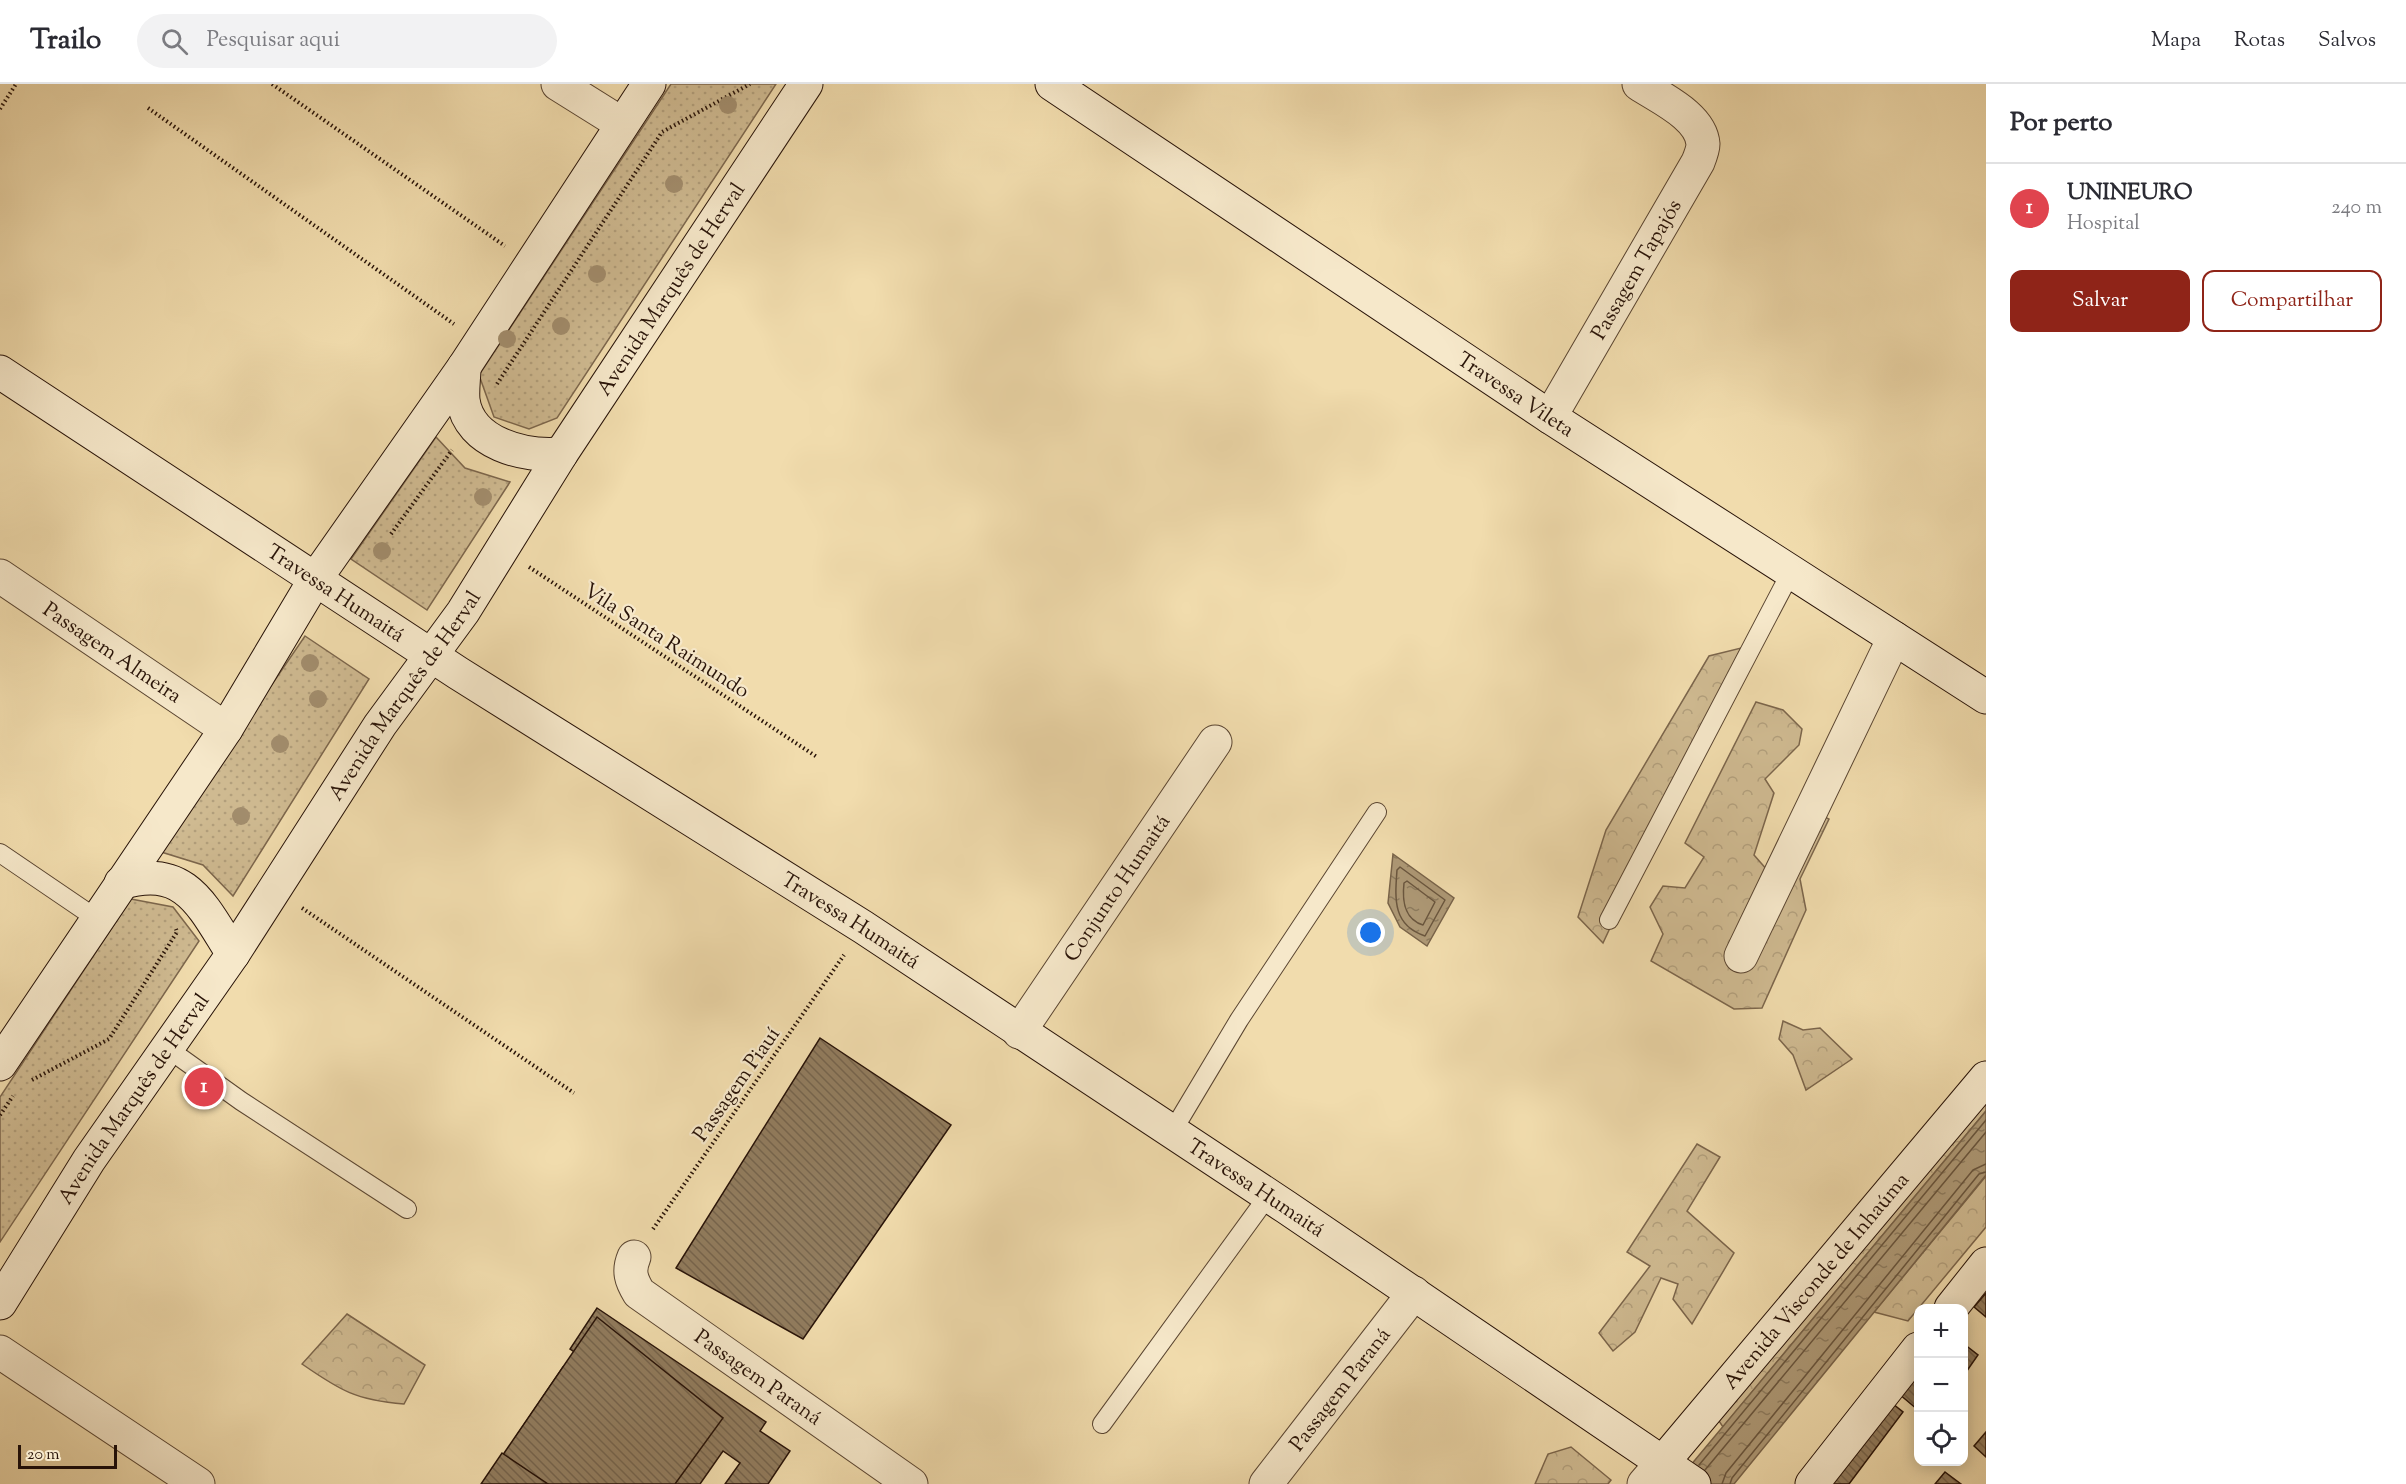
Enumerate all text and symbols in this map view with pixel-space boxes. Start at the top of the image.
search box [137,14,557,68]
text: Trailo [30,21,101,61]
icon: search [158,25,191,58]
text: Pesquisar aqui [206,25,340,57]
text: Mapa [2151,26,2201,56]
text: Rotas [2234,26,2285,56]
text: Salvos [2318,26,2376,56]
text: Por perto [2010,105,2112,142]
street label: Avenida Marquês de Herval [590,177,754,403]
text: UNINEURO [2067,178,2192,210]
street label: Passagem Tapajós [1585,194,1690,346]
text: 1 [2026,194,2033,223]
text: 240 m [2331,194,2382,223]
text: Hospital [2067,210,2140,239]
button: Salvar [2010,270,2190,332]
button: Compartilhar [2202,270,2382,332]
street label: Travessa Vileta [1450,346,1580,446]
street label: Travessa Humaitá [260,538,410,651]
street label: Vila Santa Raimundo [577,577,755,707]
street label: Avenida Marquês de Herval [322,586,490,807]
street label: Passagem Almeira [36,596,187,712]
street label: Conjunto Humaitá [1058,809,1179,969]
street label: Travessa Humaitá [774,866,925,978]
your location [1356,918,1385,947]
street label: Avenida Marquês de Herval [52,988,218,1211]
street label: Passagem Piauí [687,1022,788,1149]
pin: 1 [184,1064,224,1110]
street label: Travessa Humaitá [1181,1133,1330,1246]
street label: Avenida Visconde de Inhaúma [1717,1167,1917,1397]
map controls [1914,1304,1968,1466]
button: + [1914,1304,1968,1358]
street label: Passagem Paraná [1283,1322,1399,1459]
street label: Passagem Paraná [687,1323,827,1434]
button: − [1914,1358,1968,1412]
button: locate [1914,1412,1968,1466]
scale bar [18,1442,117,1470]
text: 20 m [27,1444,60,1467]

